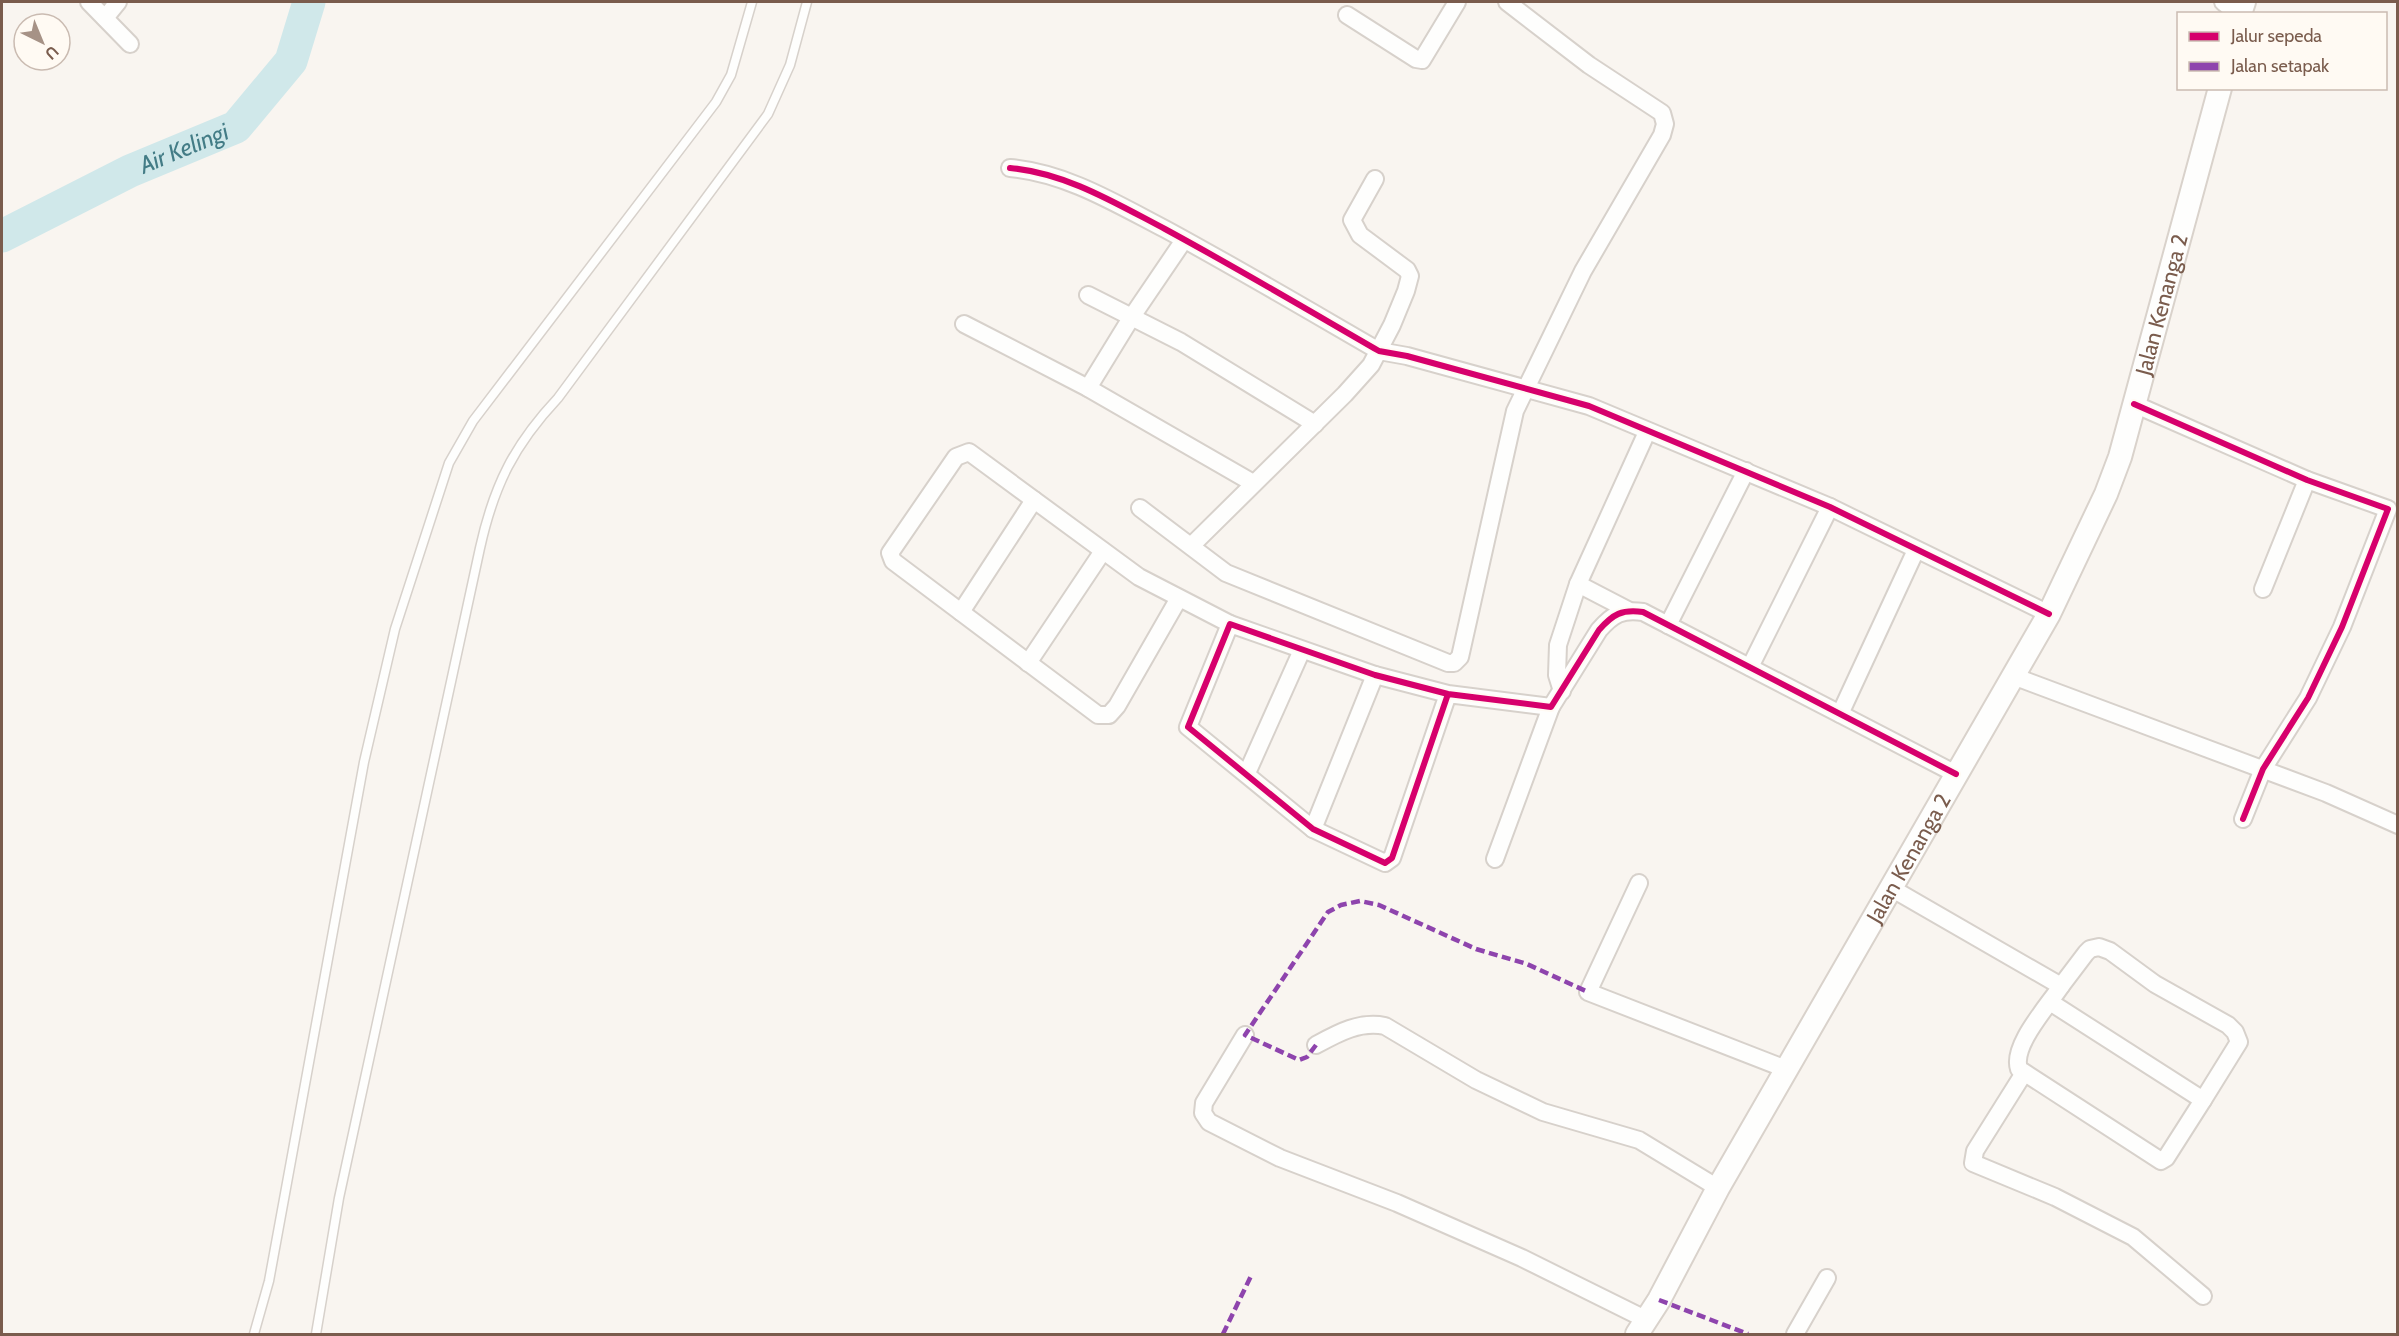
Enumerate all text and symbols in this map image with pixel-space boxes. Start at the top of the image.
north arrow [12,12,72,72]
legend [2177,12,2387,90]
text: Jalur sepeda [2230,25,2322,47]
text: U [41,42,63,63]
text: Jalan setapak [2230,55,2330,77]
water label: Air Kelingi [134,116,233,180]
street label: Jalan Kenanga 2 [2130,231,2194,379]
street label: Jalan Kenanga 2 [1860,789,1957,929]

